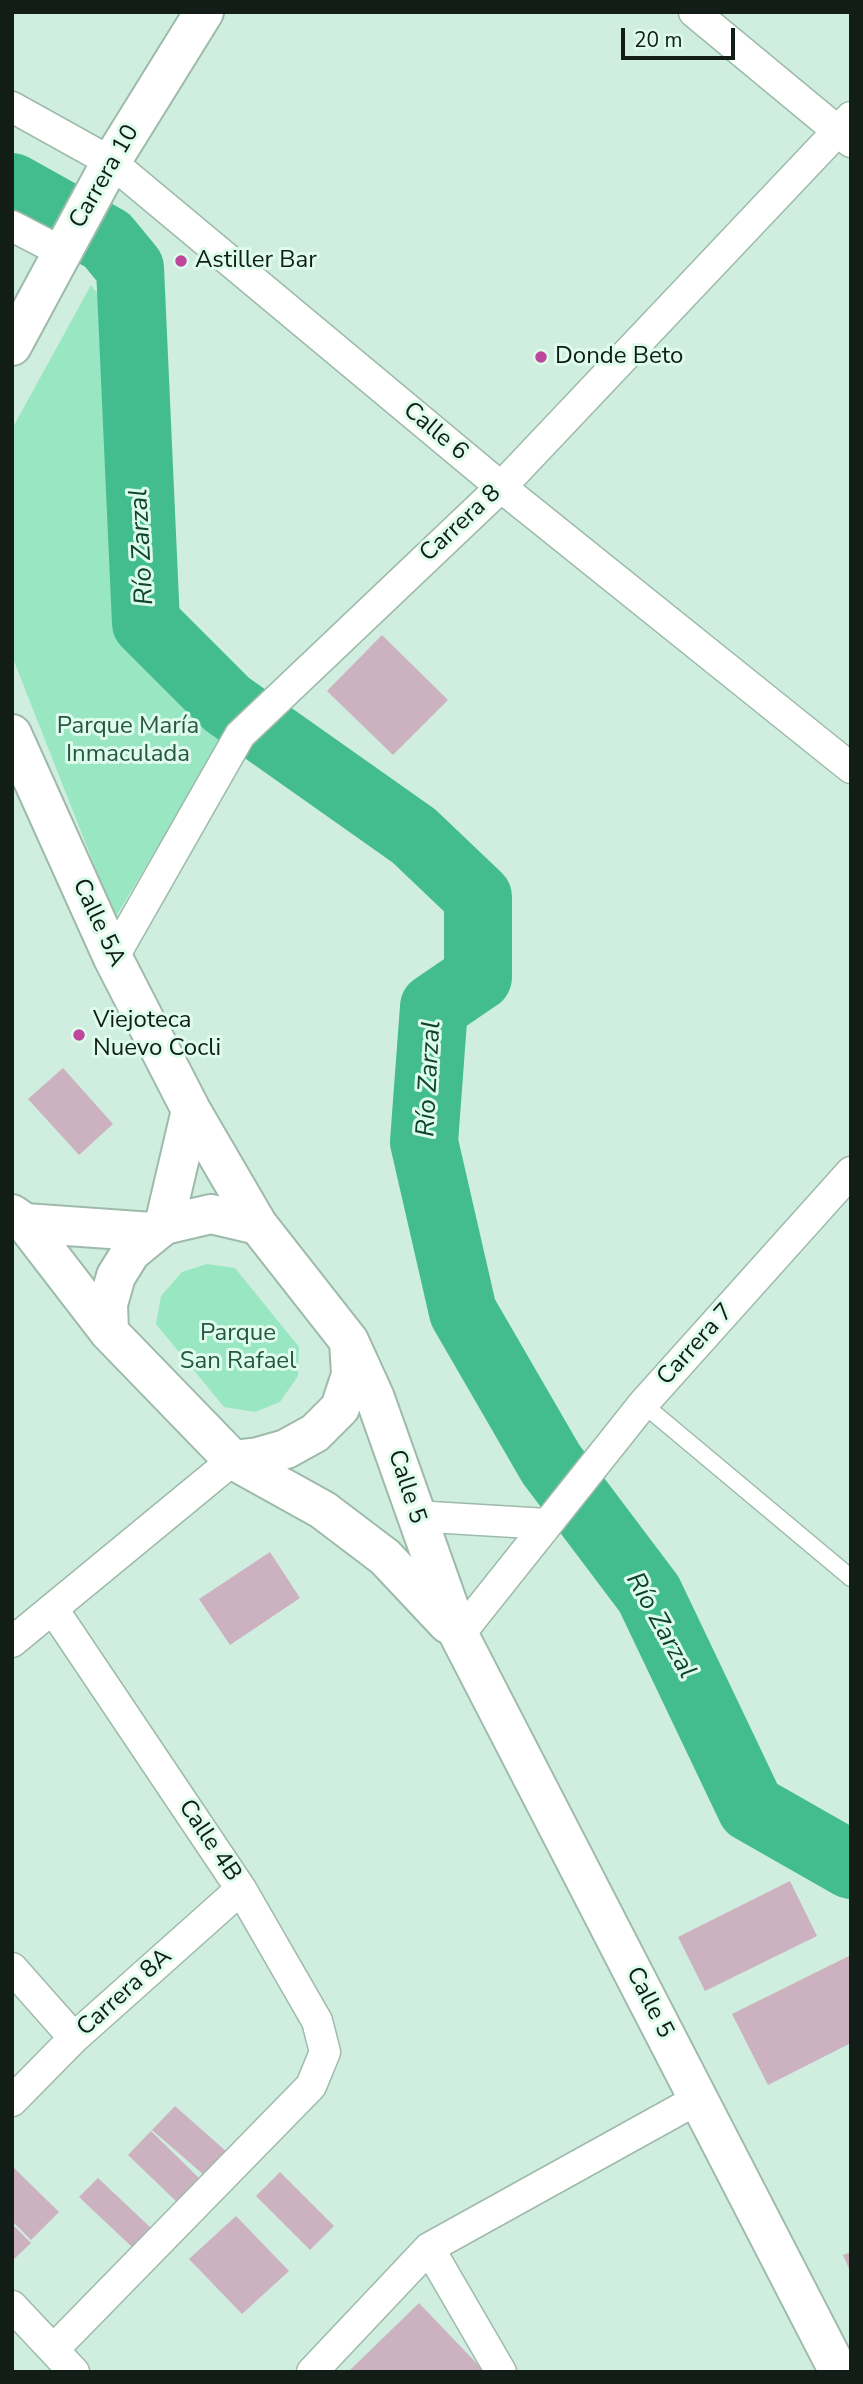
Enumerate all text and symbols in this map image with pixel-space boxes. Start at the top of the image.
scale bar [625,14,739,58]
text: 20 m [634,26,683,54]
street label: Carrera 10 [64,120,146,234]
place label: Astiller Bar [195,247,317,275]
marker: Astiller Bar [173,253,189,269]
place label: Donde Beto [555,343,683,371]
marker: Donde Beto [533,349,549,365]
street label: Calle 6 [397,397,473,467]
street label: Carrera 8 [415,479,507,569]
water label: Río Zarzal [124,488,162,606]
park label: Parque María Inmaculada [57,713,199,769]
street label: Calle 5A [65,875,131,971]
place label: Viejoteca Nuevo Cocli [93,1007,221,1063]
water label: Río Zarzal [411,1020,449,1138]
marker: Viejoteca Nuevo Cocli [71,1027,87,1043]
street label: Carrera 7 [652,1298,740,1392]
park label: Parque San Rafael [180,1320,296,1376]
street label: Calle 5 [381,1446,431,1528]
water label: Río Zarzal [618,1568,702,1684]
street label: Calle 4B [171,1795,247,1887]
street label: Carrera 8A [72,1943,178,2043]
street label: Calle 5 [619,1963,679,2043]

